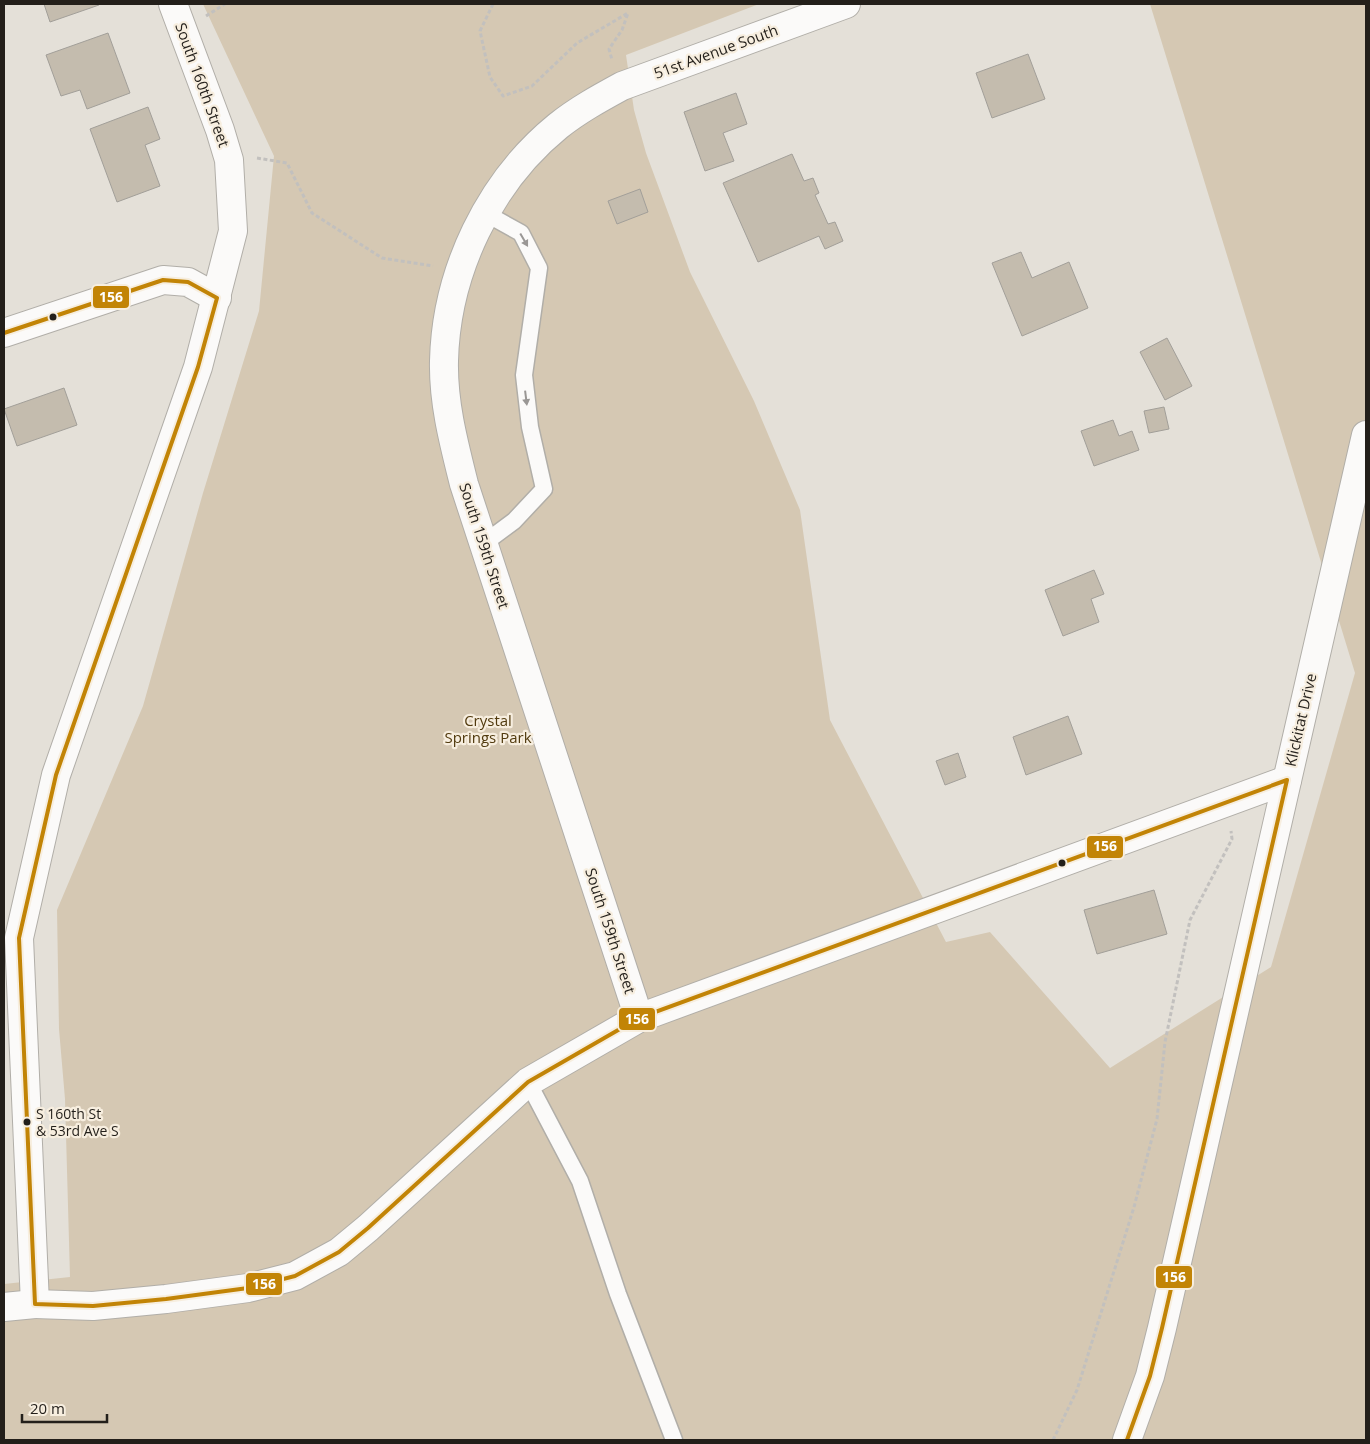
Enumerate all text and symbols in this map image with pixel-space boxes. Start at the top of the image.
street label: 51st Avenue South [651,19,780,83]
street label: South 160th Street [171,20,235,150]
one-way arrow [520,233,528,248]
line badge: 156 [92,285,130,309]
text: 156 [99,287,123,306]
unlabelled marker [48,312,58,322]
one-way arrow [522,390,530,406]
street label: South 159th Street [455,480,515,611]
street label: Klickitat Drive [1280,671,1320,768]
park label: Crystal Springs Park [444,710,532,747]
line badge: 156 [1086,835,1124,859]
text: 156 [1093,836,1117,855]
unlabelled marker [1057,858,1067,868]
street label: South 159th Street [581,865,641,996]
line badge: 156 [618,1007,656,1031]
text: 156 [625,1009,649,1028]
place label: S 160th St & 53rd Ave S [36,1104,119,1140]
marker: S 160th St & 53rd Ave S [22,1117,32,1127]
line badge: 156 [1155,1265,1193,1289]
text: 156 [1162,1267,1186,1286]
line badge: 156 [245,1272,283,1296]
text: 156 [252,1274,276,1293]
scale bar [22,1392,108,1424]
text: 20 m [30,1398,65,1418]

